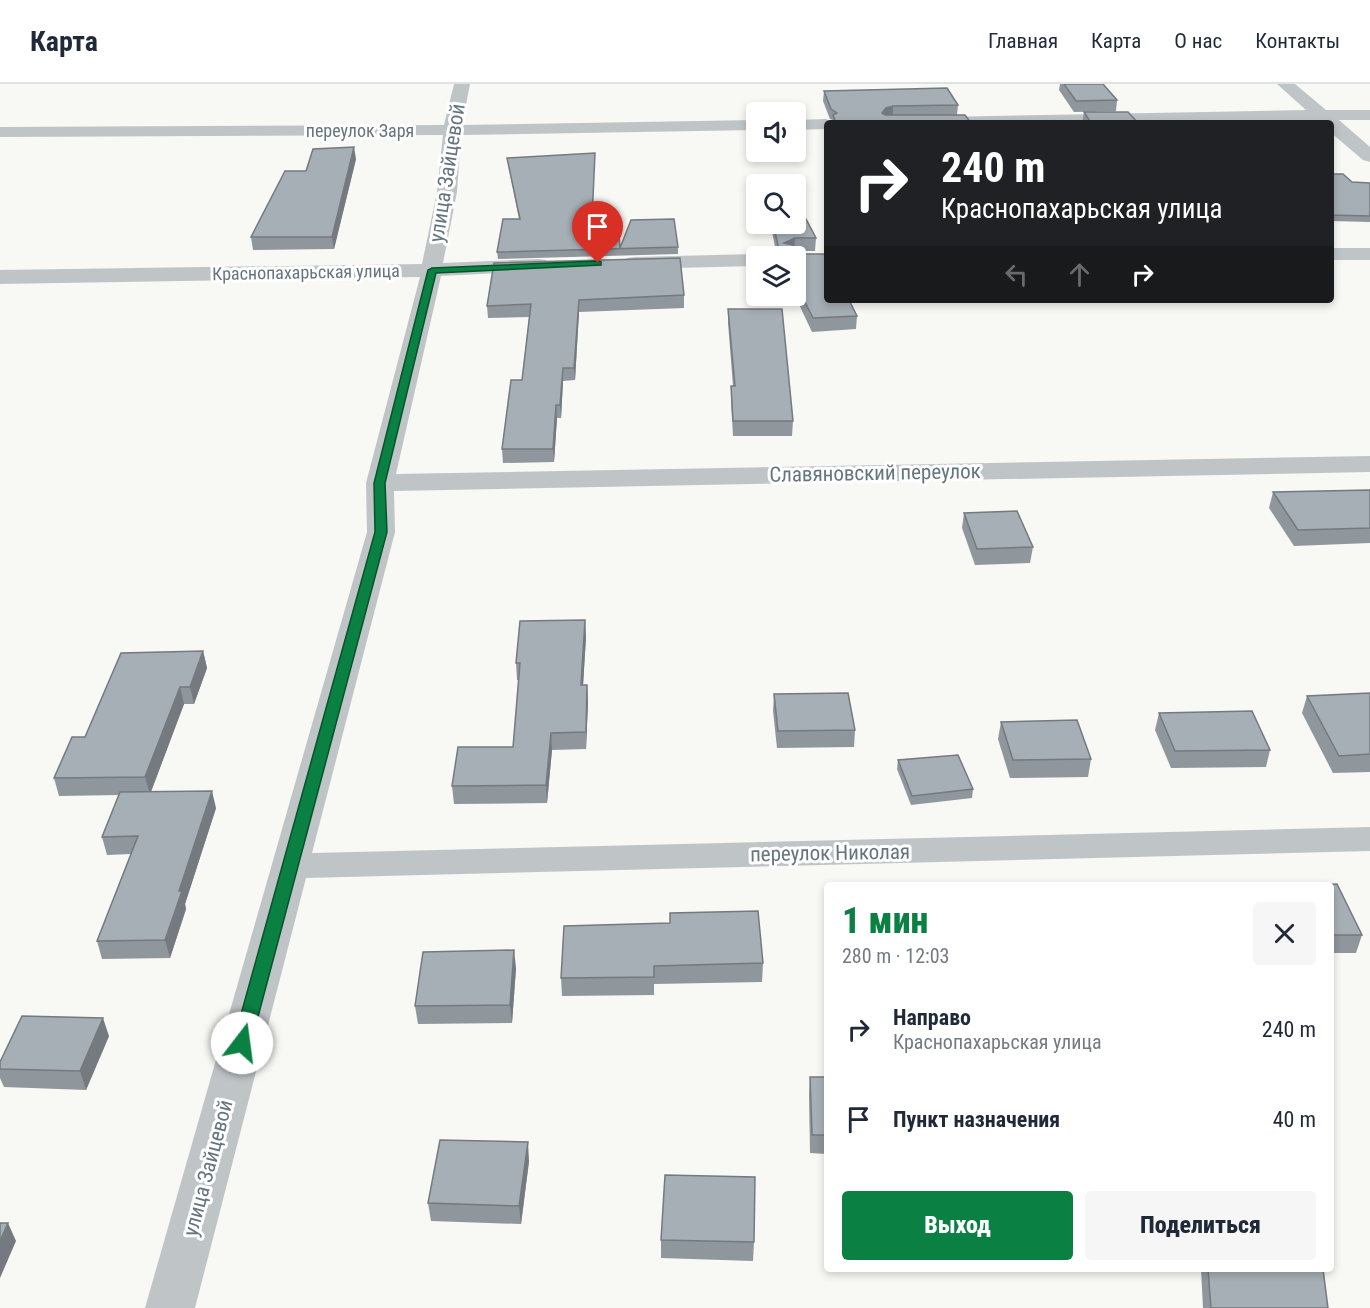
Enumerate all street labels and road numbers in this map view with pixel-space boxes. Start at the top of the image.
street label: улица Зайцевой [424,102,470,244]
street label: переулок Заря [306,120,414,141]
street label: Краснопахарьская улица [212,260,400,284]
street label: Славяновский переулок [769,459,981,487]
street label: переулок Николая [750,840,910,866]
street label: улица Зайцевой [178,1097,238,1239]

